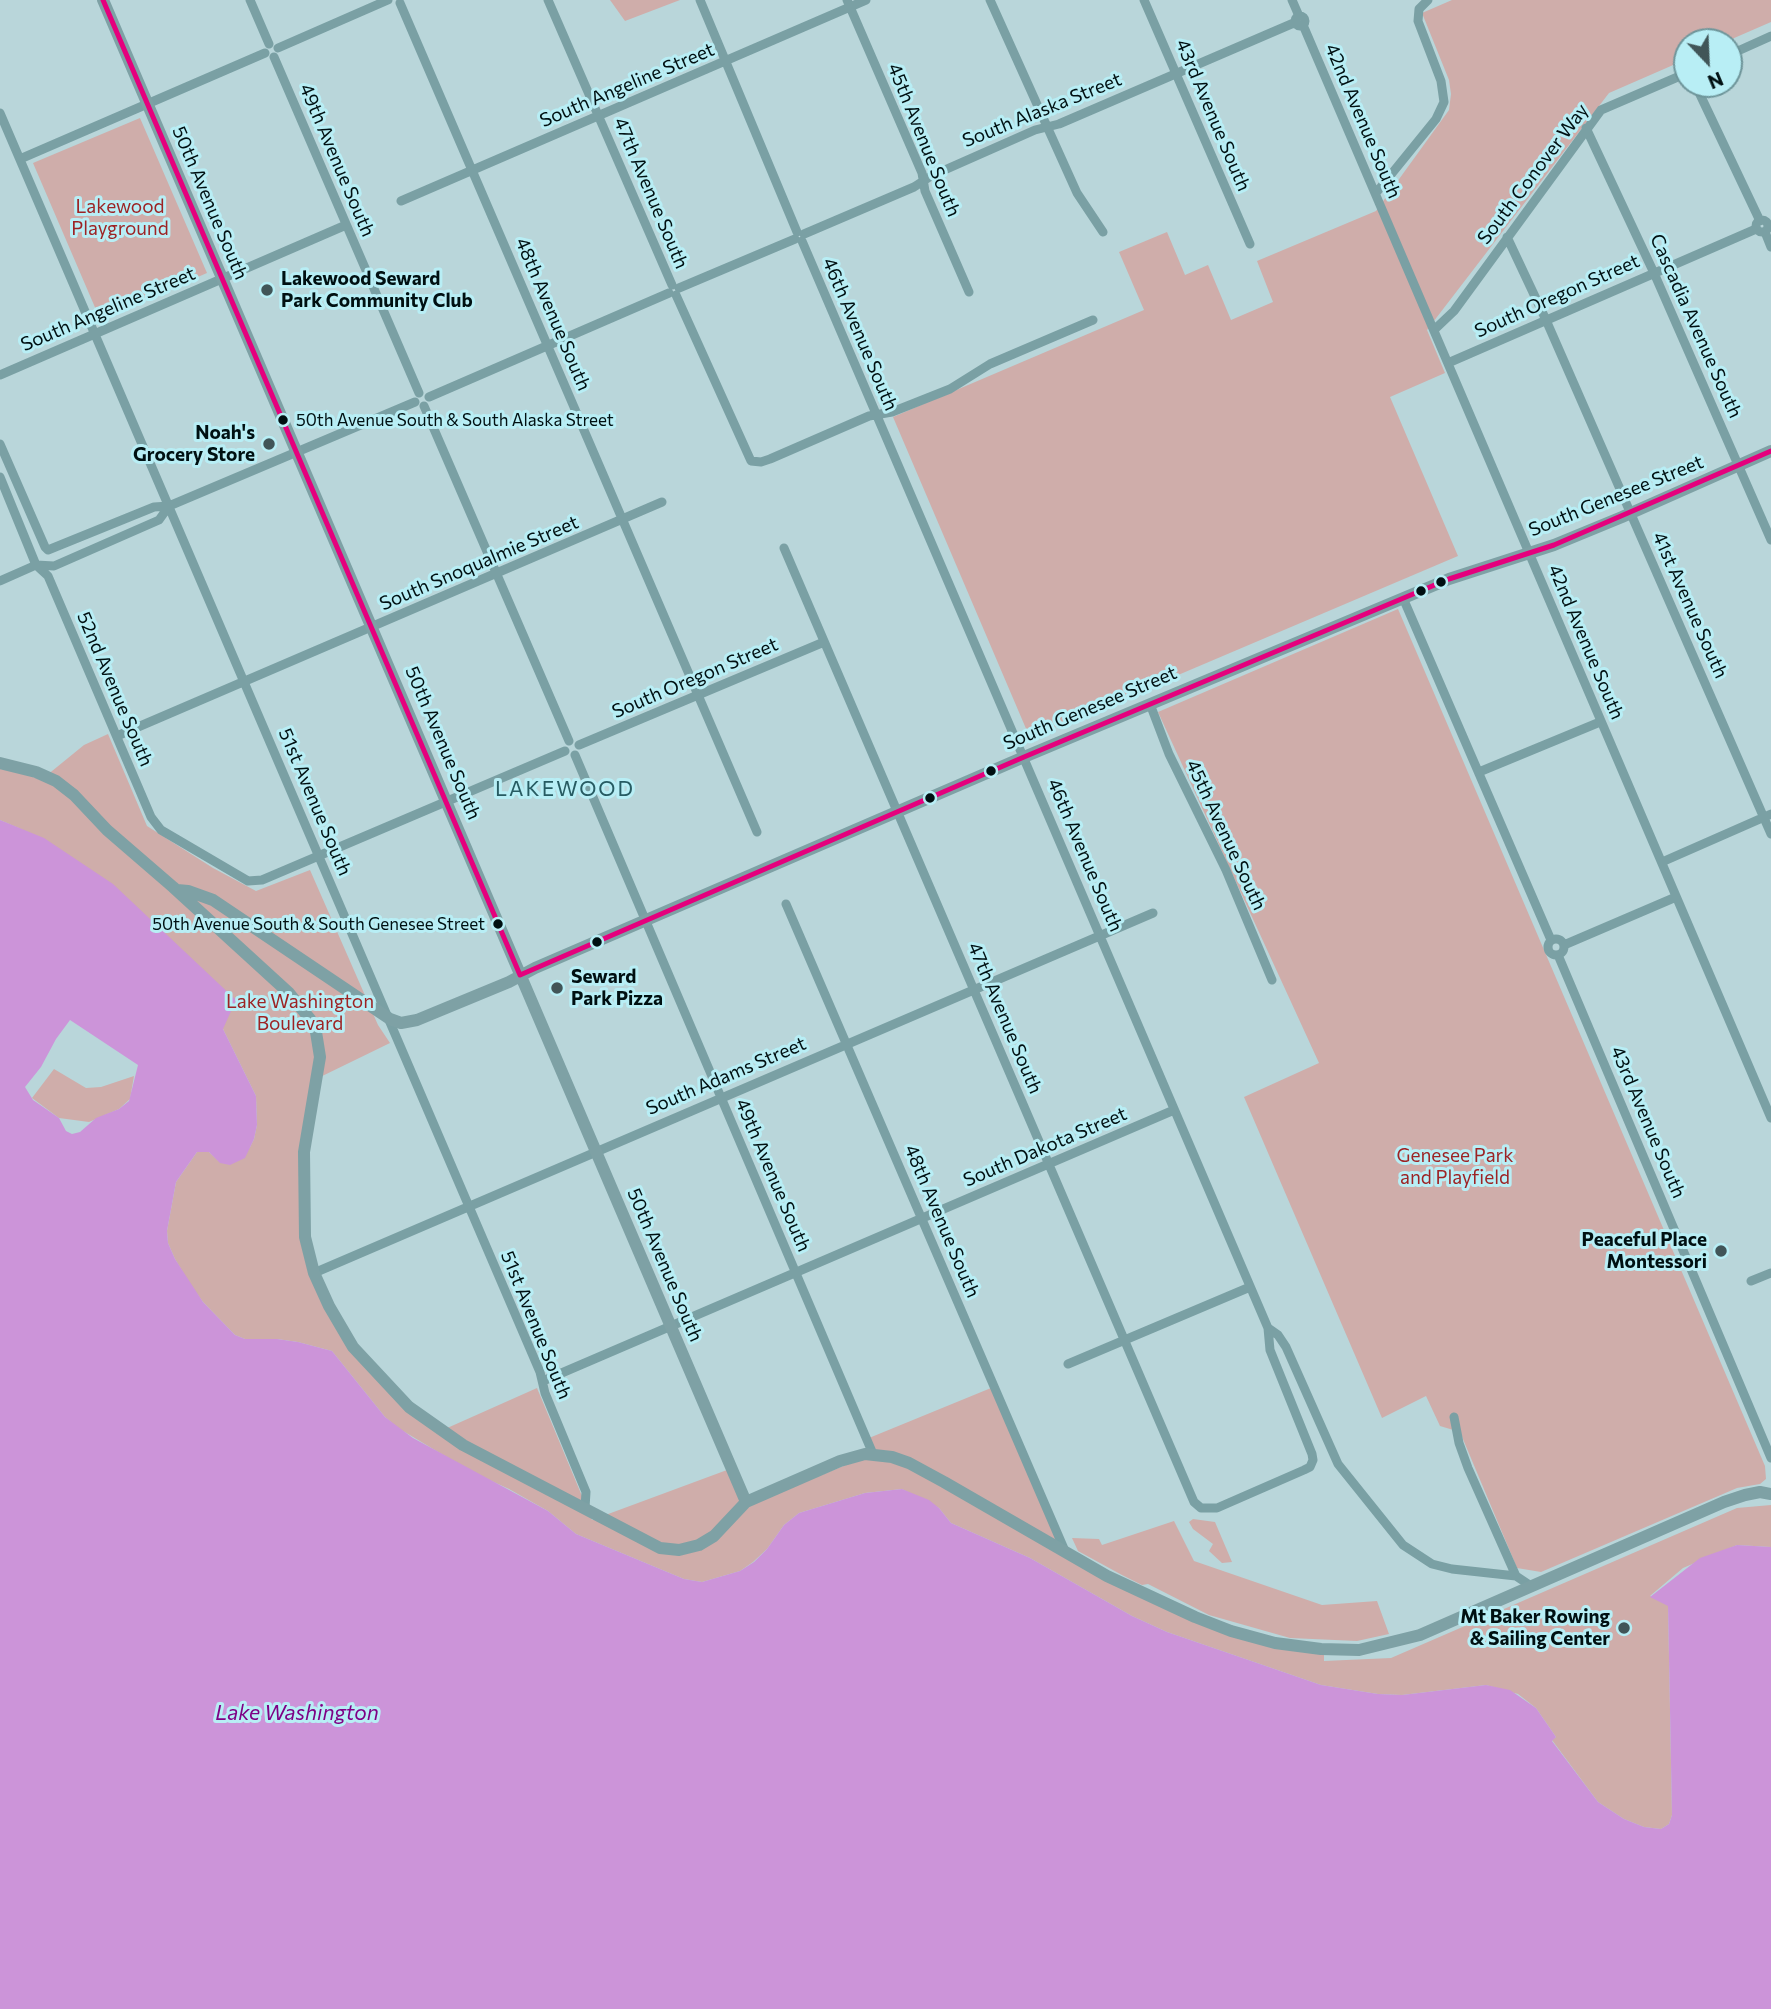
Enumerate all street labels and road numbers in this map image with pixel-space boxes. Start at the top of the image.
street label: 43rd Avenue South [1171,36,1255,194]
street label: South Angeline Street [536,38,718,132]
street label: 42nd Avenue South [1320,40,1406,202]
street label: 45th Avenue South [883,60,965,220]
street label: South Alaska Street [959,68,1125,152]
street label: 49th Avenue South [294,80,380,240]
street label: South Conover Way [1473,99,1593,249]
street label: 47th Avenue South [609,114,693,272]
street label: 50th Avenue South [167,123,253,283]
street label: Cascadia Avenue South [1645,230,1747,422]
street label: 48th Avenue South [510,234,596,394]
street label: South Oregon Street [1471,249,1643,343]
street label: 46th Avenue South [817,254,903,414]
street label: South Angeline Street [17,262,199,356]
street label: South Genesee Street [1525,451,1707,541]
street label: South Snoqualmie Street [376,511,582,615]
street label: 41st Avenue South [1648,528,1732,682]
street label: 42nd Avenue South [1543,561,1629,723]
street label: 52nd Avenue South [72,608,158,770]
street label: South Oregon Street [609,633,781,723]
street label: South Genesee Street [1000,661,1180,755]
street label: 50th Avenue South [400,663,486,823]
street label: 51st Avenue South [274,725,356,879]
street label: 45th Avenue South [1181,756,1271,914]
street label: 46th Avenue South [1042,775,1128,935]
street label: 47th Avenue South [963,939,1047,1097]
street label: South Adams Street [643,1032,809,1120]
street label: 43rd Avenue South [1606,1043,1690,1201]
street label: 49th Avenue South [730,1095,816,1255]
street label: South Dakota Street [960,1102,1130,1192]
street label: 48th Avenue South [899,1141,985,1301]
street label: 50th Avenue South [622,1185,708,1345]
street label: 51st Avenue South [496,1248,576,1402]

